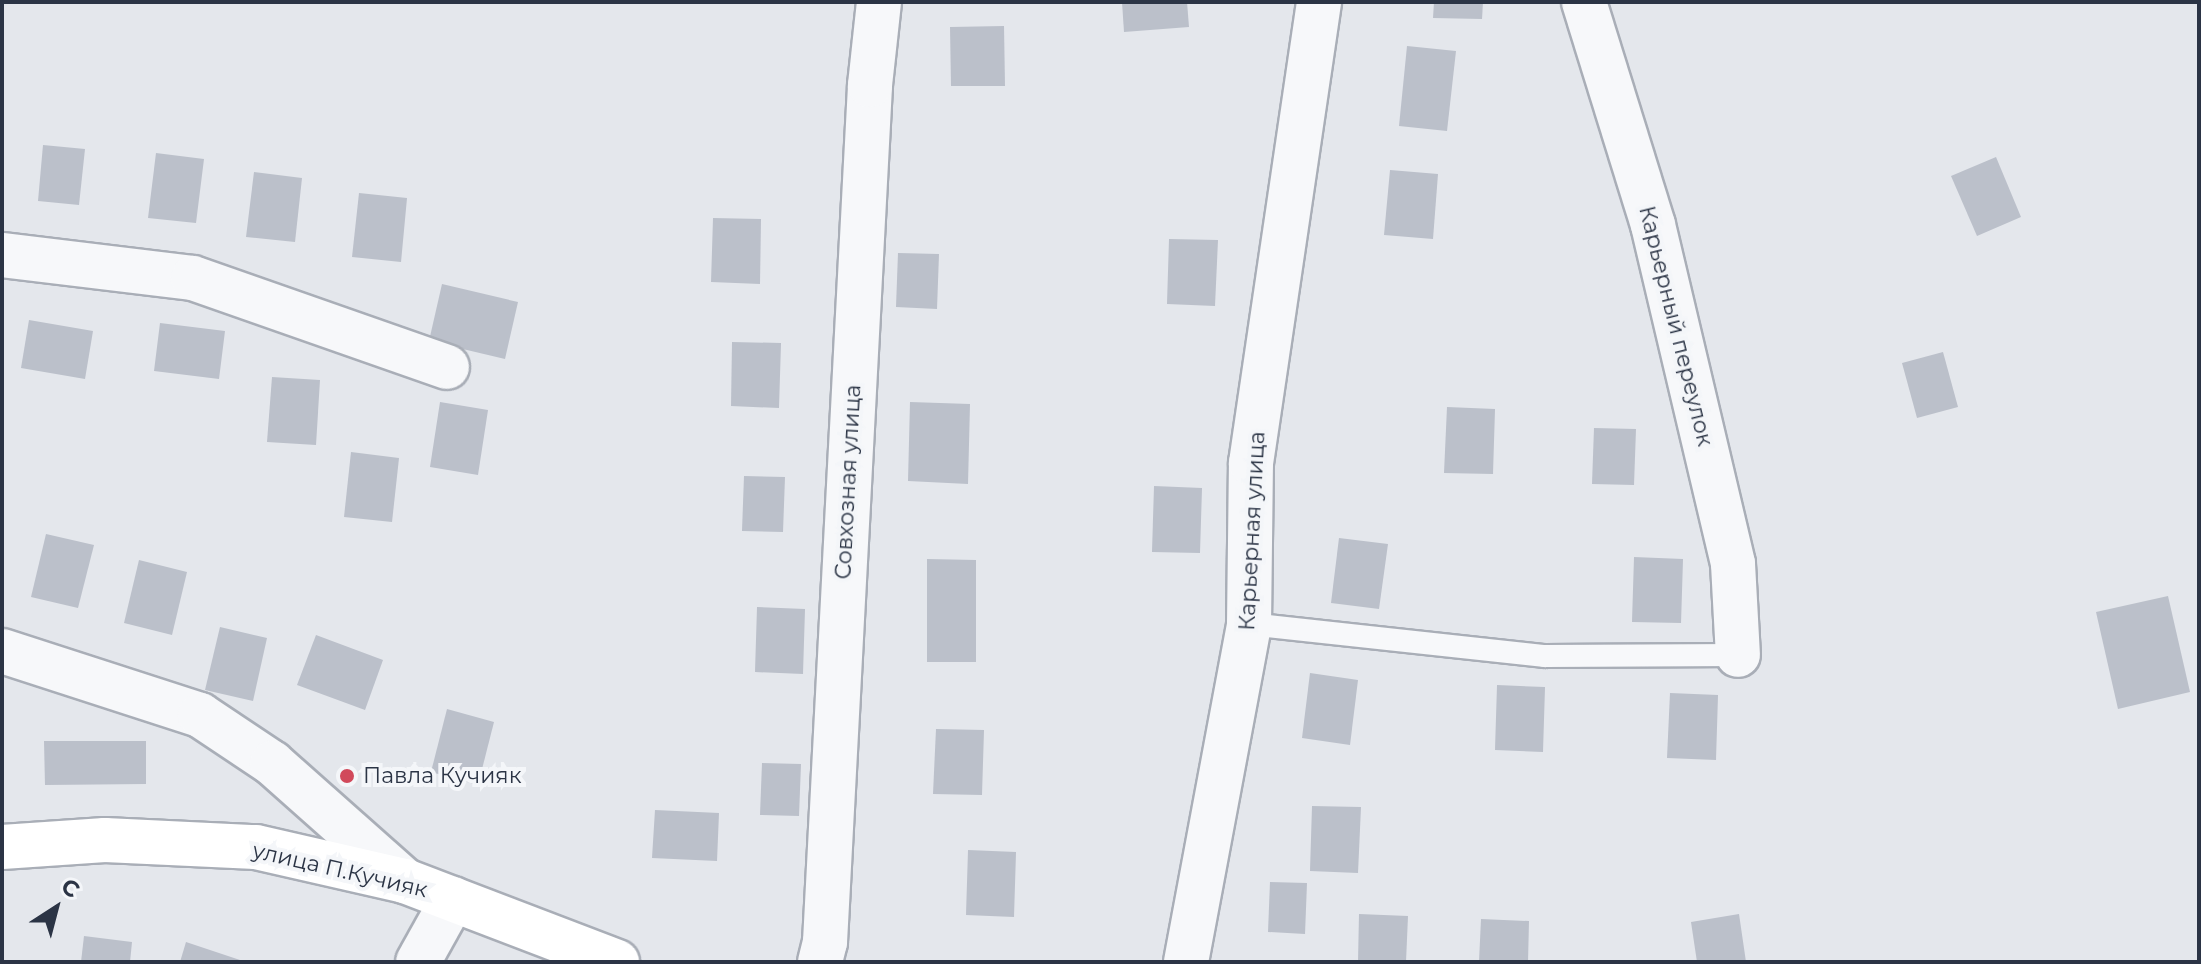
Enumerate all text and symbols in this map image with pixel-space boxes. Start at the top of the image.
street label: Карьерный переулок [1633,203,1719,449]
street label: Совхозная улица [830,384,866,580]
street label: Карьерная улица [1234,431,1270,631]
place label: Павла Кучияк [363,763,521,789]
marker: Павла Кучияк [338,767,356,785]
street label: улица П.Кучияк [250,837,430,903]
north arrow [16,868,96,948]
text: С [56,873,85,904]

